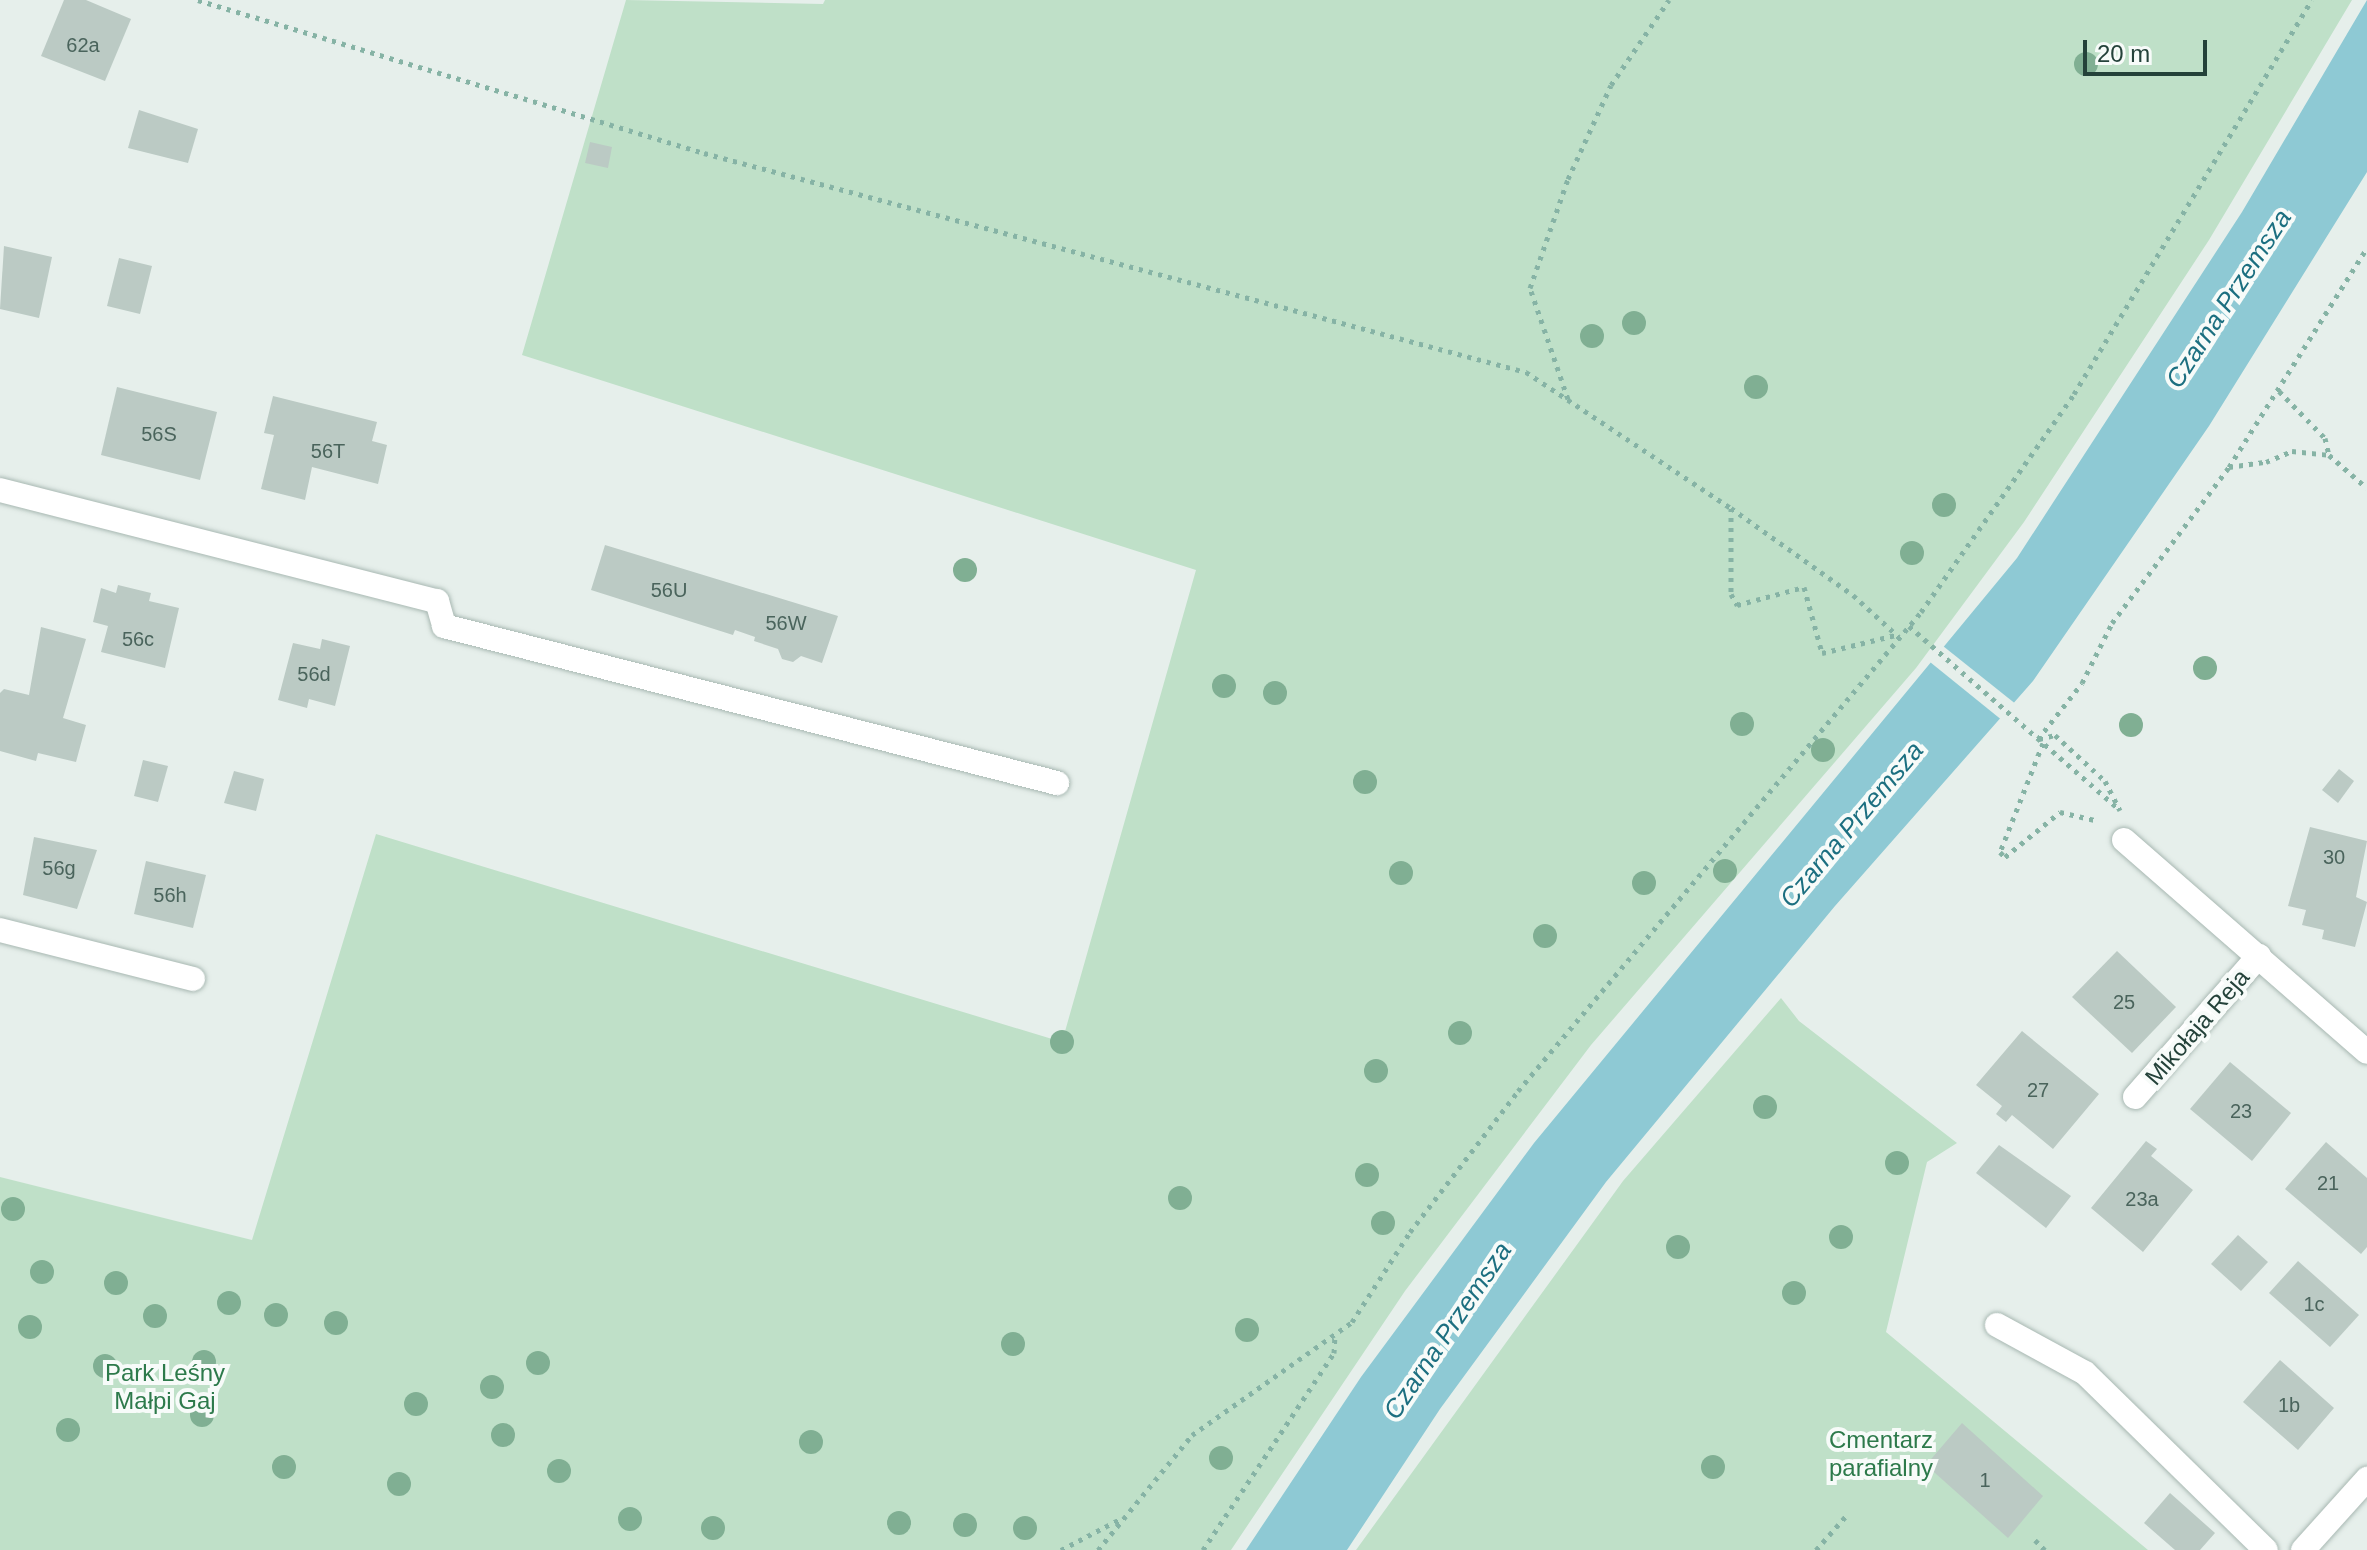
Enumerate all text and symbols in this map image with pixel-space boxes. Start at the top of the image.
scale bar [2087,24,2211,74]
house number: 62a [66,33,100,57]
text: 20 m [2097,40,2150,67]
water label: Czarna Przemsza [2160,204,2298,394]
house number: 56S [141,422,177,446]
house number: 56T [311,439,345,463]
house number: 56U [651,578,687,602]
house number: 56W [765,611,807,635]
house number: 56c [122,627,154,651]
house number: 56d [297,662,331,686]
water label: Czarna Przemsza [1774,736,1930,914]
house number: 30 [2323,845,2345,869]
house number: 56g [42,856,76,880]
house number: 56h [153,883,187,907]
street label: Mikołaja Reja [2139,963,2255,1091]
house number: 25 [2113,990,2135,1014]
house number: 27 [2027,1078,2049,1102]
house number: 23 [2230,1099,2252,1123]
house number: 21 [2317,1171,2339,1195]
house number: 23a [2125,1187,2159,1211]
water label: Czarna Przemsza [1377,1237,1519,1425]
house number: 1c [2303,1292,2325,1316]
park label: Park Leśny Małpi Gaj [105,1359,225,1415]
house number: 1b [2278,1393,2300,1417]
park label: Cmentarz parafialny [1829,1426,1933,1482]
house number: 1 [1979,1468,1991,1492]

